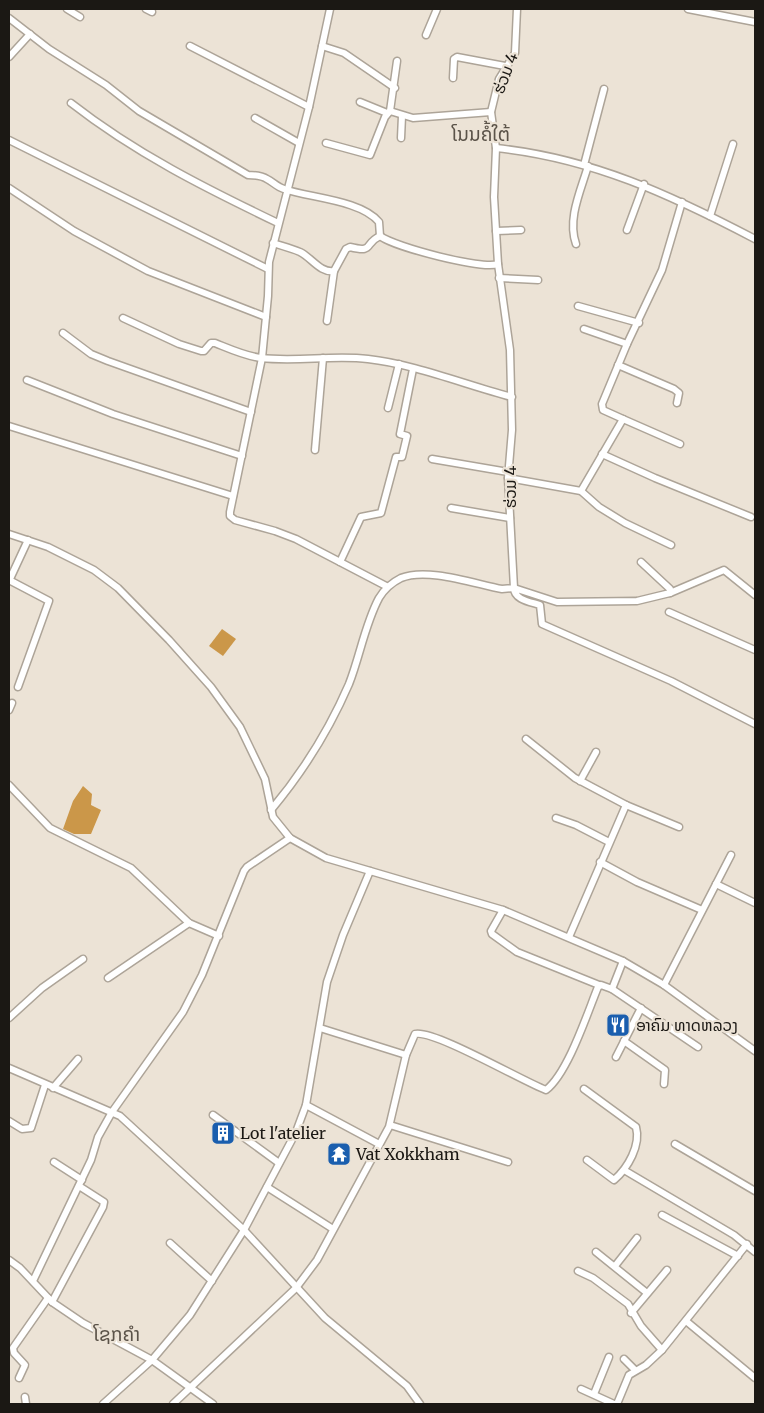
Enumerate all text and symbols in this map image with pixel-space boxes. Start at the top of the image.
street label: ຮ່ວມ 4 [488,49,522,97]
district label: ໂນນຄໍ້ໃຕ້ [451,120,510,146]
street label: ຮ່ວມ 4 [500,466,520,508]
restaurant icon: ອາຄົມ ທາດຫລວງ [605,1012,631,1038]
place label: ອາຄົມ ທາດຫລວງ [636,1015,738,1035]
building icon: Lot l'atelier [210,1120,236,1146]
place label: Lot l'atelier [240,1123,326,1143]
temple icon: Vat Xokkham [326,1141,352,1167]
place label: Vat Xokkham [355,1144,460,1164]
district label: ໂຊກຄຳ [93,1322,140,1346]

